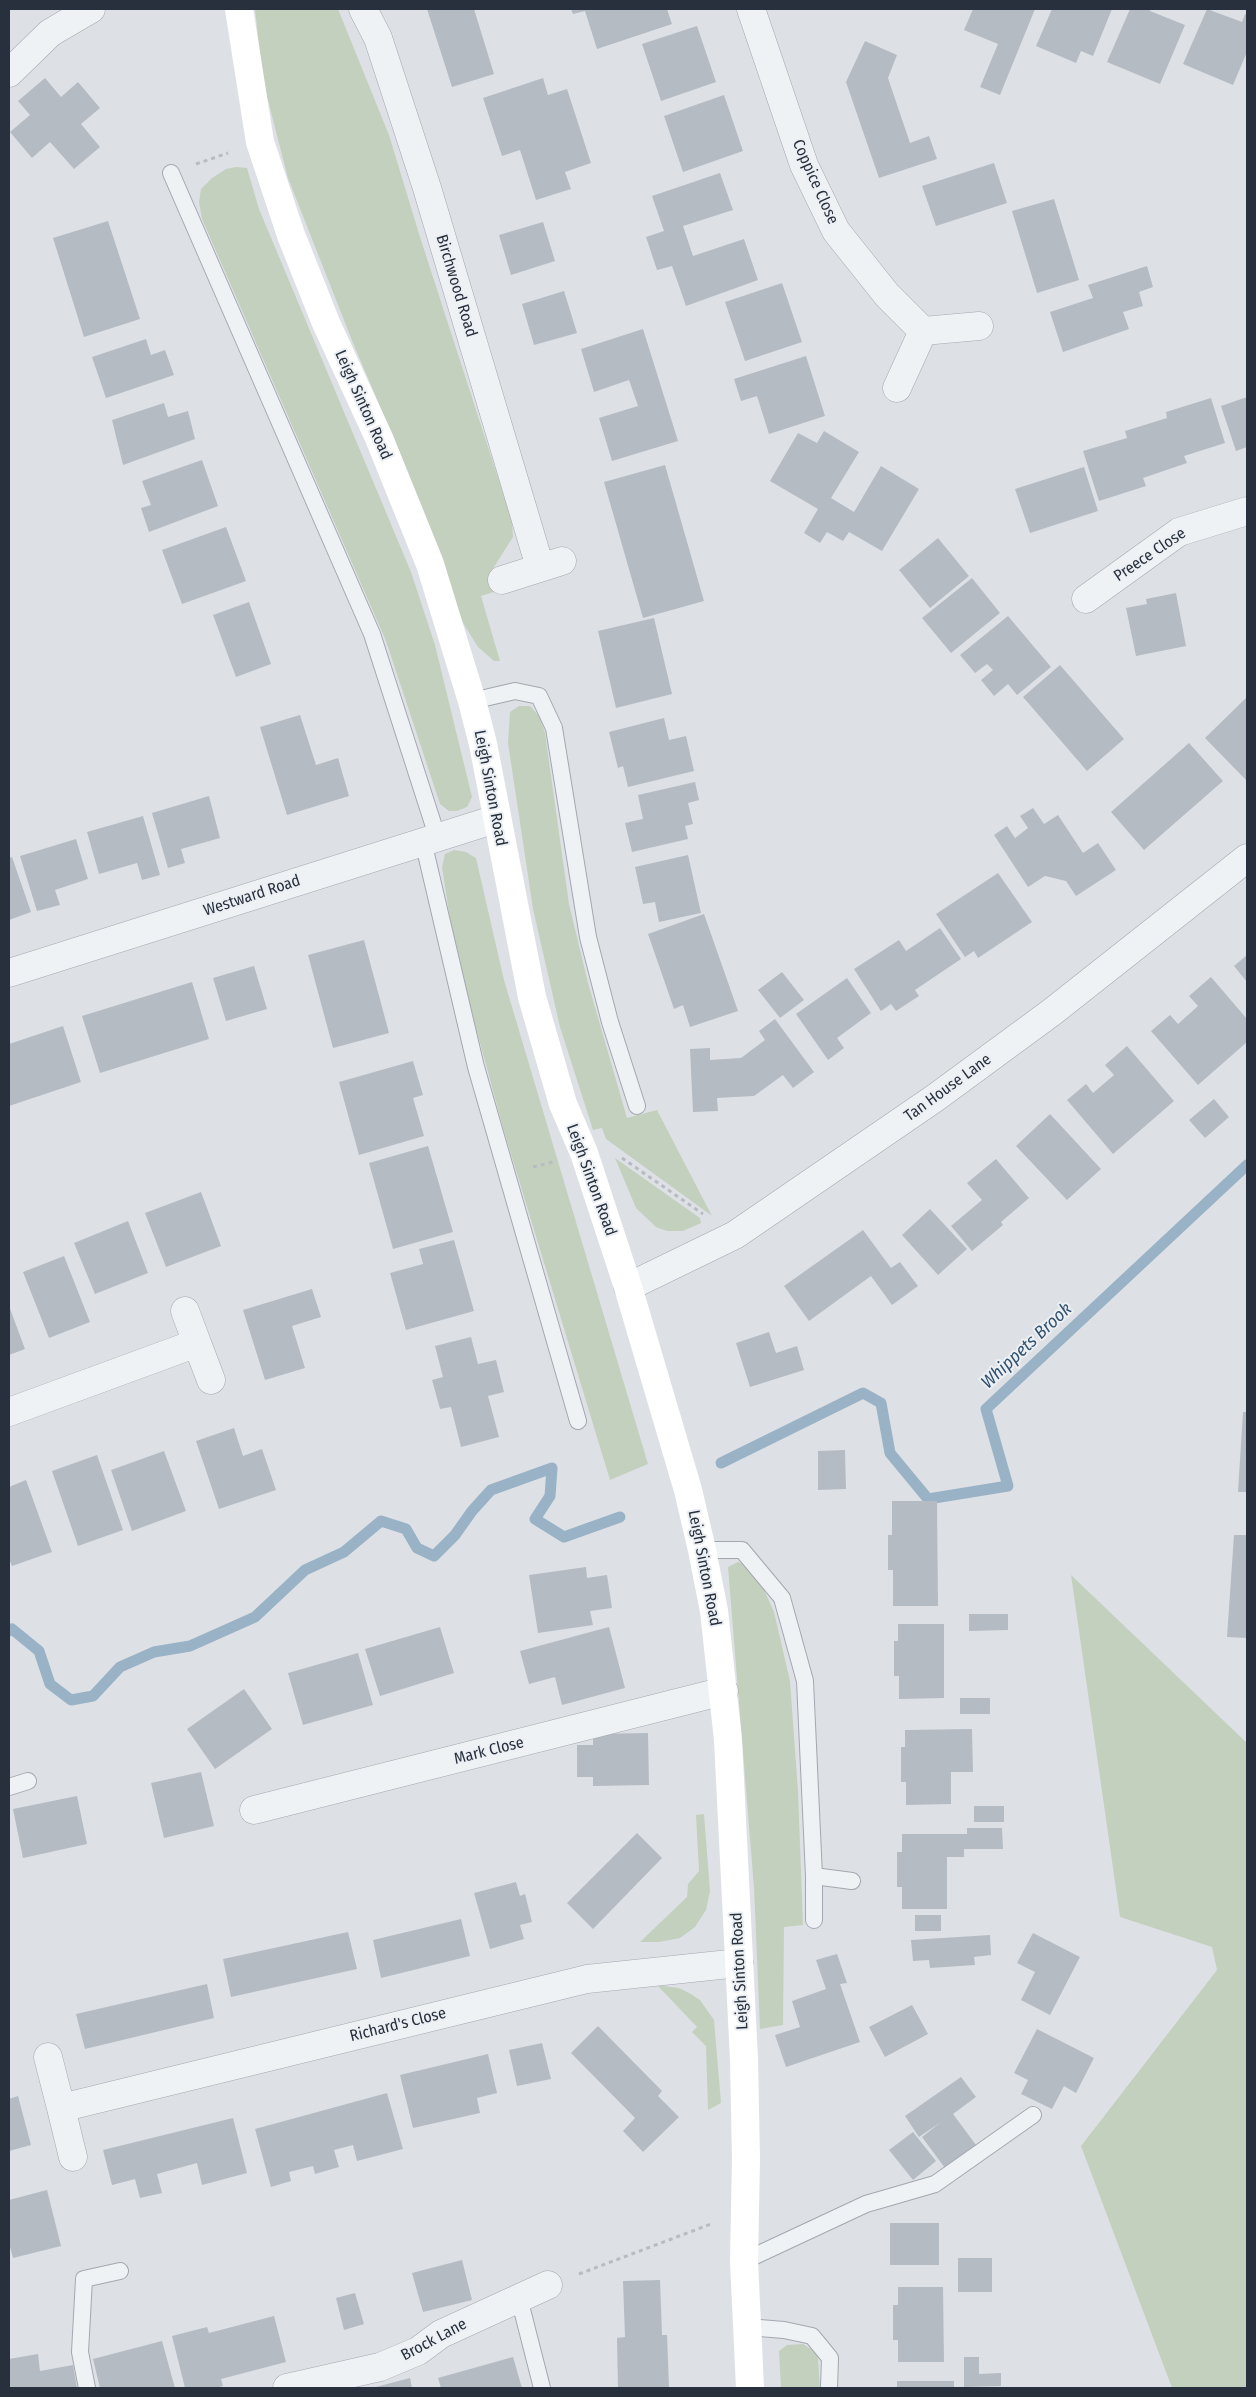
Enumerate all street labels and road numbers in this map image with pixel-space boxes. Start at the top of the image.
street label: Coppice Close [788,137,842,227]
street label: Birchwood Road [431,233,481,339]
street label: Leigh Sinton Road [330,347,396,463]
street label: Preece Close [1110,524,1190,586]
street label: Leigh Sinton Road [469,728,511,848]
street label: Westward Road [201,871,303,921]
street label: Tan House Lane [901,1050,995,1126]
street label: Leigh Sinton Road [562,1121,620,1239]
street label: Leigh Sinton Road [683,1508,725,1628]
street label: Mark Close [452,1733,526,1769]
street label: Leigh Sinton Road [727,1912,753,2030]
street label: Richard's Close [348,2004,448,2046]
street label: Brock Lane [398,2315,470,2365]

